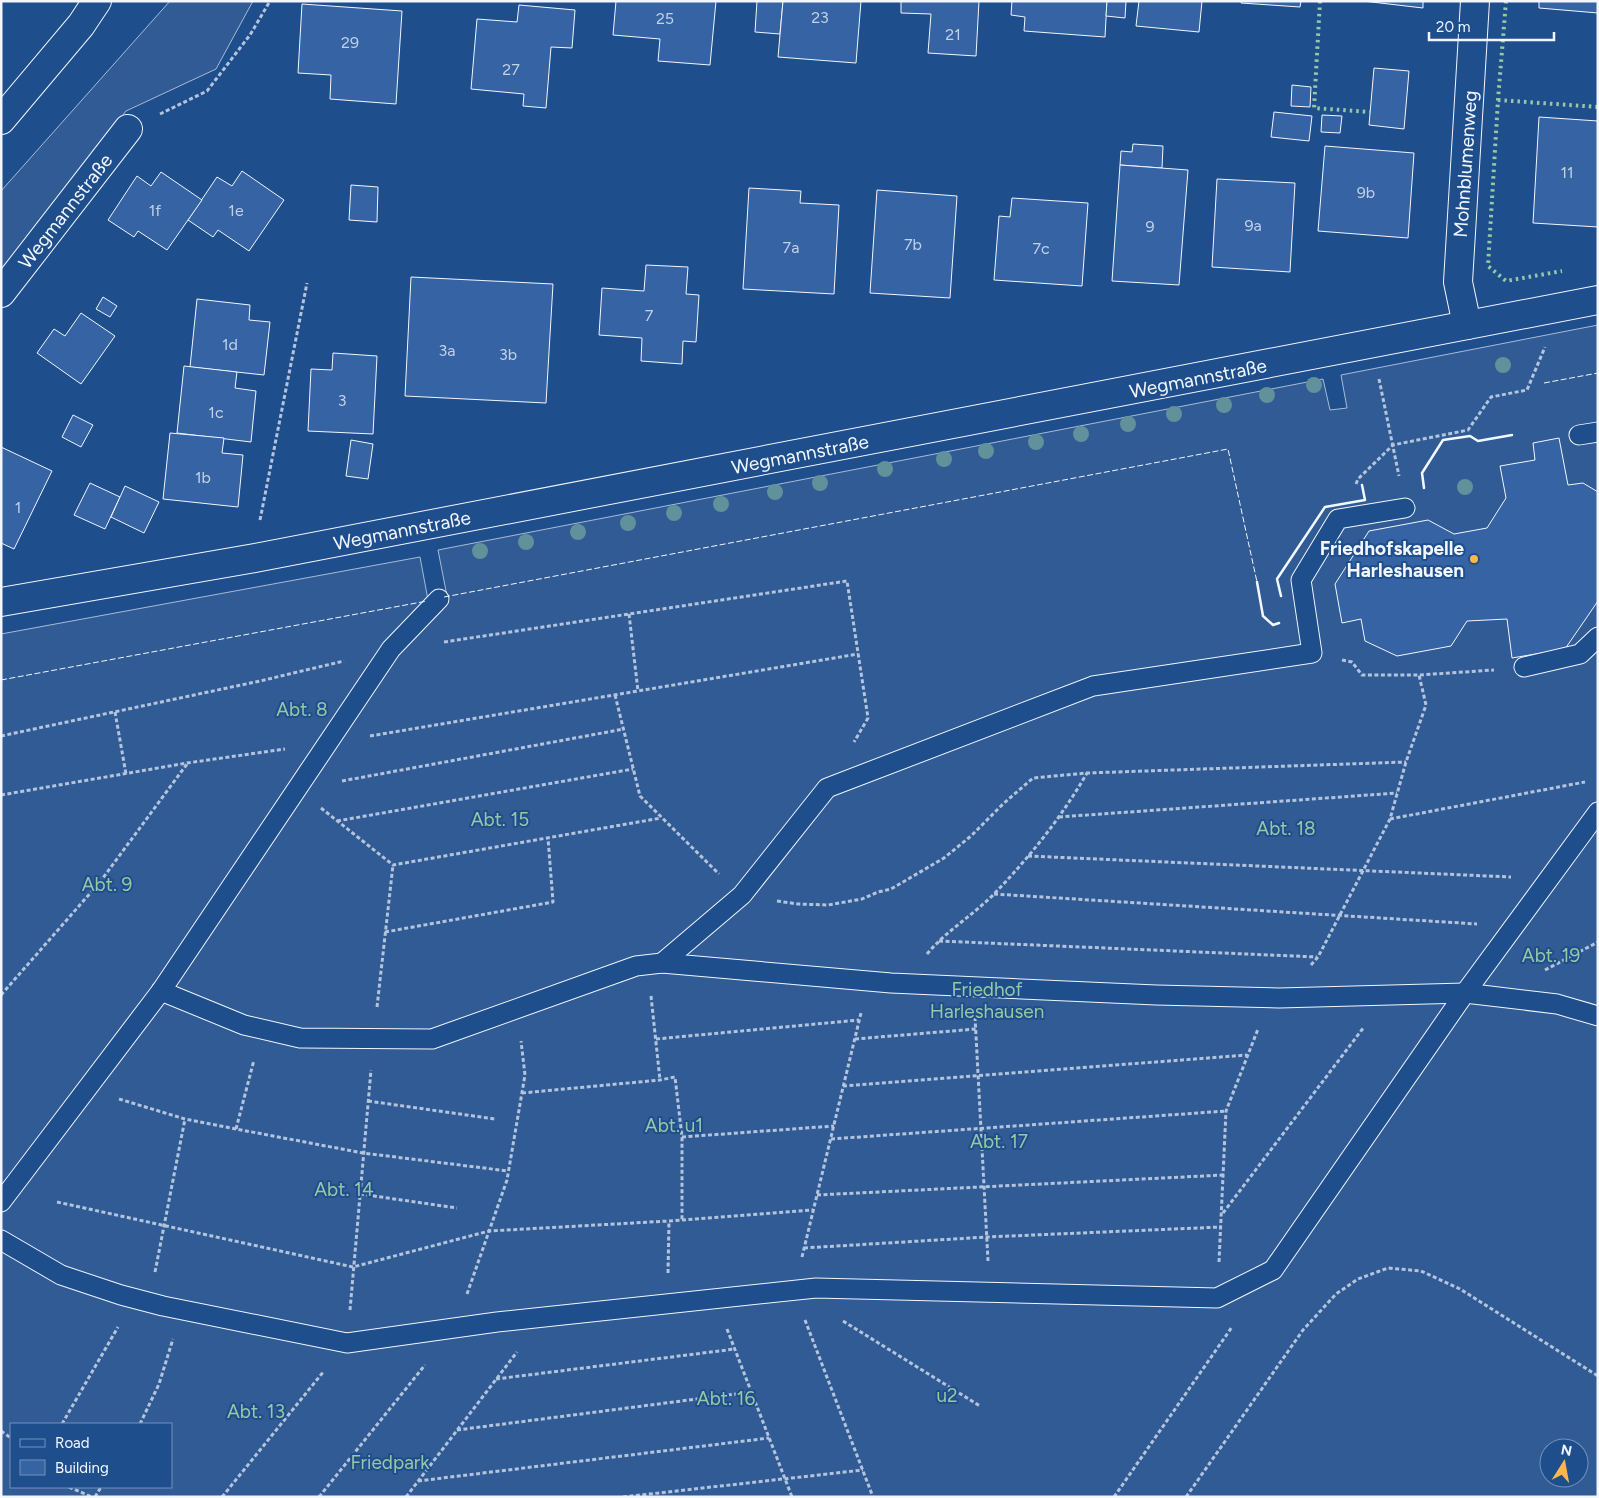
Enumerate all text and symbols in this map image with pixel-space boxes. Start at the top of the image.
house number: 23 [811,8,829,27]
house number: 25 [656,9,674,28]
scale bar [1429,10,1554,42]
text: 20 m [1436,18,1470,36]
house number: 21 [945,25,961,44]
house number: 29 [341,33,359,52]
house number: 27 [502,60,520,79]
street label: Mohnblumenweg [1449,90,1482,238]
street label: Wegmannstraße [13,149,117,273]
house number: 11 [1560,163,1574,182]
house number: 9b [1357,183,1375,202]
house number: 1f [149,201,161,220]
house number: 1e [228,201,244,220]
house number: 9a [1244,216,1262,235]
house number: 9 [1145,217,1155,236]
house number: 7b [904,235,922,254]
house number: 7a [783,238,799,257]
house number: 7c [1032,239,1050,258]
house number: 7 [645,306,654,325]
house number: 1d [222,335,238,354]
house number: 3a [439,341,455,360]
house number: 3b [499,345,517,364]
street label: Wegmannstraße [1128,354,1269,403]
house number: 3 [338,391,346,410]
house number: 1c [208,403,224,422]
street label: Wegmannstraße [730,430,871,479]
house number: 1b [195,468,211,487]
house number: 1 [15,498,21,517]
street label: Wegmannstraße [332,506,473,555]
place label: Friedhofskapelle Harleshausen [1320,537,1464,582]
marker: Friedhofskapelle Harleshausen [1468,553,1480,565]
park label: Abt. 8 [276,698,328,721]
park label: Abt. 15 [471,808,529,831]
park label: Abt. 18 [1256,817,1316,840]
park label: Abt. 9 [82,873,132,896]
park label: Abt. 19 [1522,944,1580,967]
park label: Friedhof Harleshausen [930,978,1044,1023]
park label: Abt. u1 [645,1114,703,1137]
park label: Abt. 17 [970,1130,1028,1153]
park label: Abt. 14 [314,1178,374,1201]
park label: u2 [936,1384,958,1407]
park label: Abt. 16 [697,1387,755,1410]
park label: Abt. 13 [227,1400,285,1423]
legend [10,1423,172,1488]
text: Road [55,1434,90,1452]
north arrow [1539,1438,1589,1488]
text: N [1559,1441,1573,1460]
park label: Friedpark [350,1451,430,1474]
text: Building [55,1459,109,1477]

